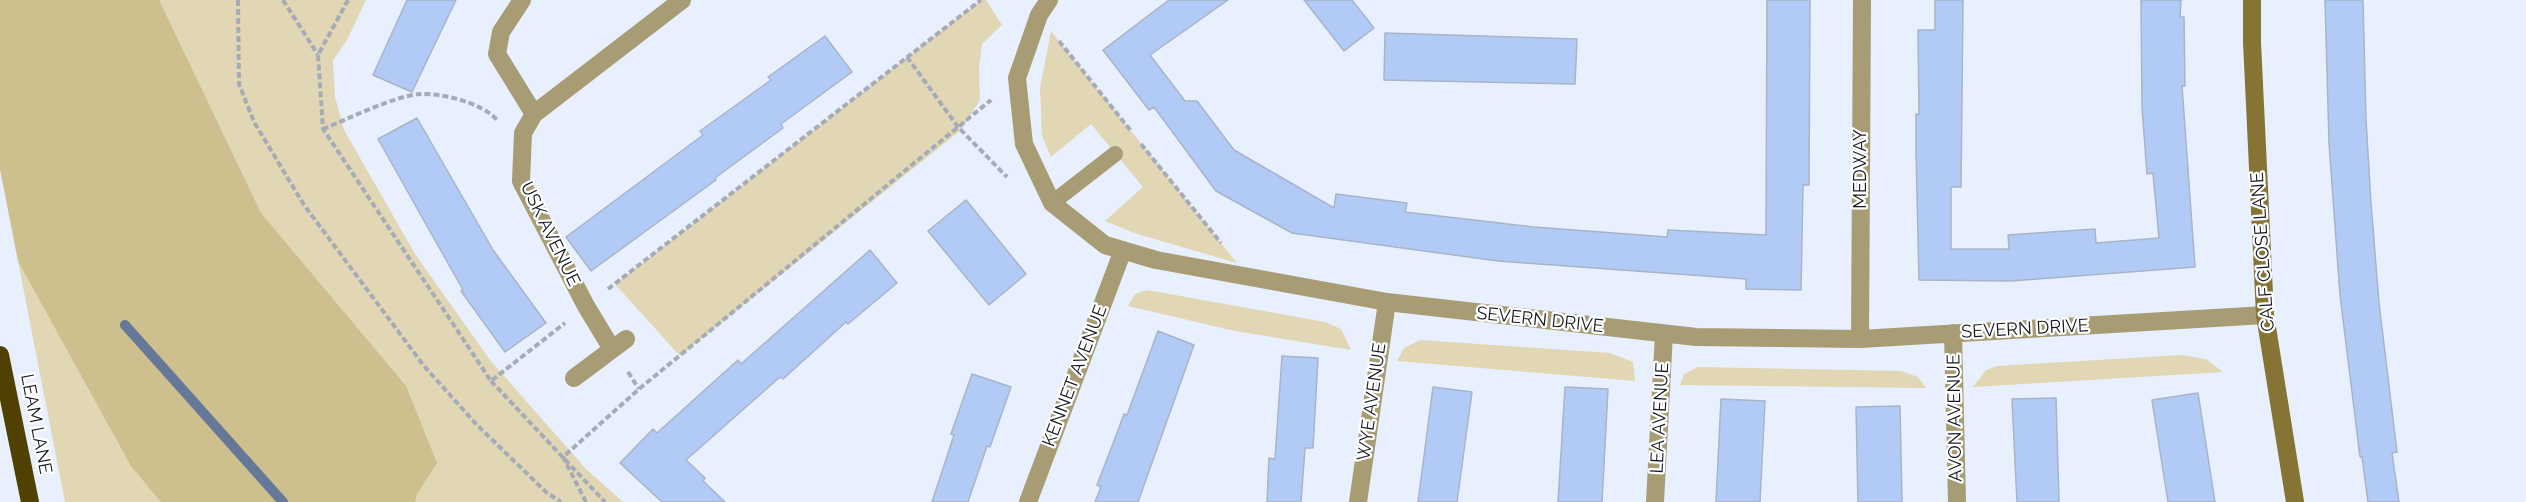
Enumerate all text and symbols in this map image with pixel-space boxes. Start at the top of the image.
street label: MEDWAY [1850,129,1872,209]
street label: CALF CLOSE LANE [2247,172,2279,332]
street label: USK AVENUE [515,178,585,290]
street label: KENNET AVENUE [1038,302,1112,450]
street label: SEVERN DRIVE [1475,303,1605,337]
street label: SEVERN DRIVE [1961,315,2089,343]
street label: WYE AVENUE [1353,342,1391,462]
street label: AVON AVENUE [1943,354,1967,482]
street label: LEA AVENUE [1646,362,1674,474]
street label: LEAM LANE [16,372,56,476]

